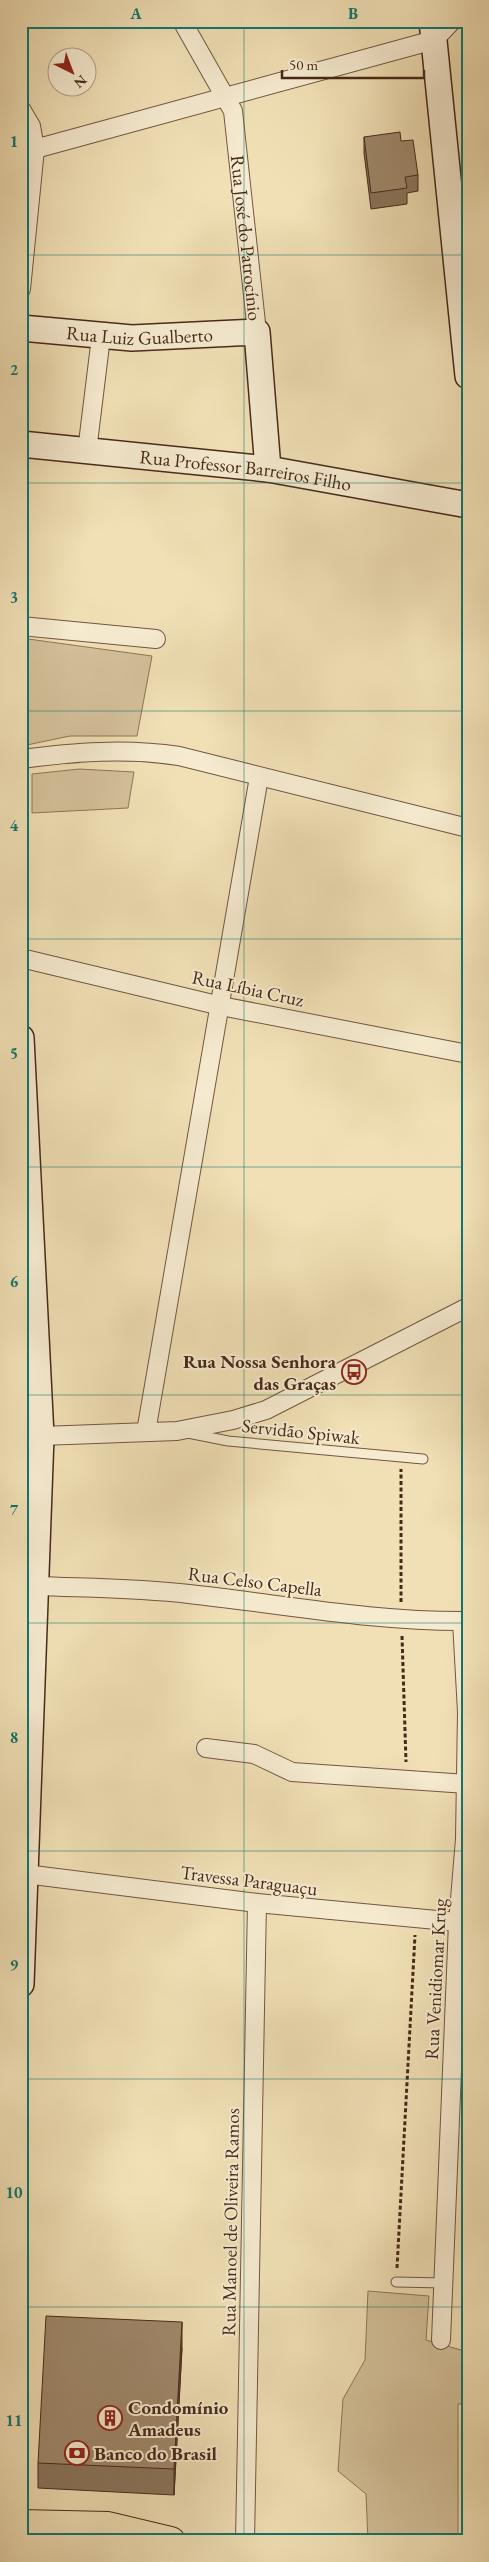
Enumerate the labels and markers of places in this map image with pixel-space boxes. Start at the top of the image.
place label: Rua Nossa Senhora das Graças [183,1349,337,1396]
bus stop icon: Rua Nossa Senhora das Graças [341,1359,367,1385]
place label: Condomínio Amadeus [127,2395,229,2442]
building icon: Condomínio Amadeus [97,2405,123,2431]
bank icon: Banco do Brasil [64,2440,90,2466]
place label: Banco do Brasil [94,2441,218,2466]

